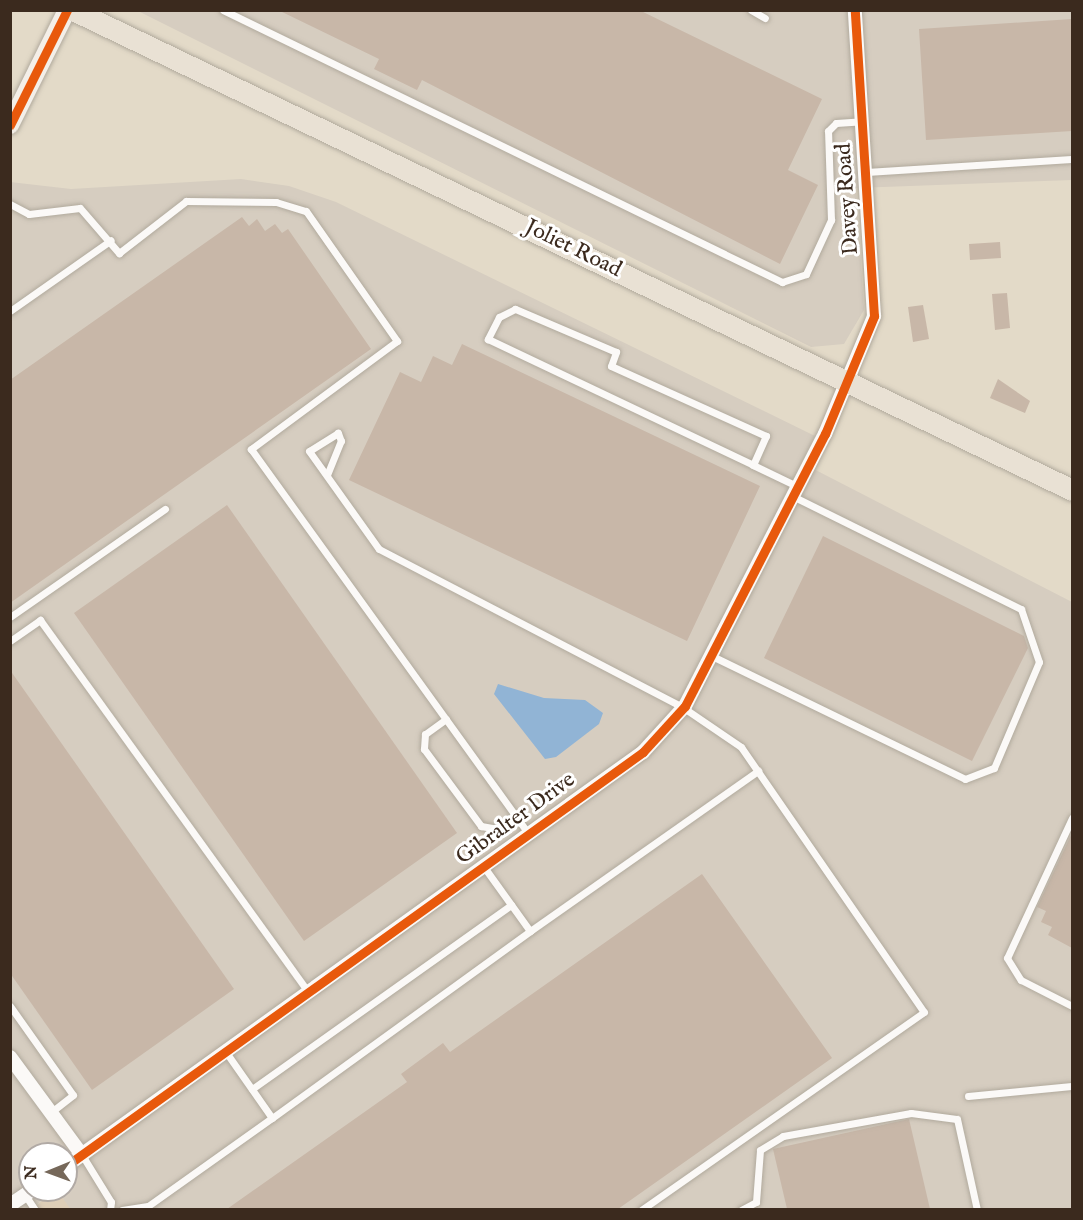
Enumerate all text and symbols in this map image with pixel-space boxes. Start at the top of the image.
street label: Davey Road [831,142,865,256]
street label: Joliet Road [520,214,626,284]
street label: Gibralter Drive [451,767,581,871]
north arrow [18,1142,78,1202]
text: N [22,1165,42,1179]

